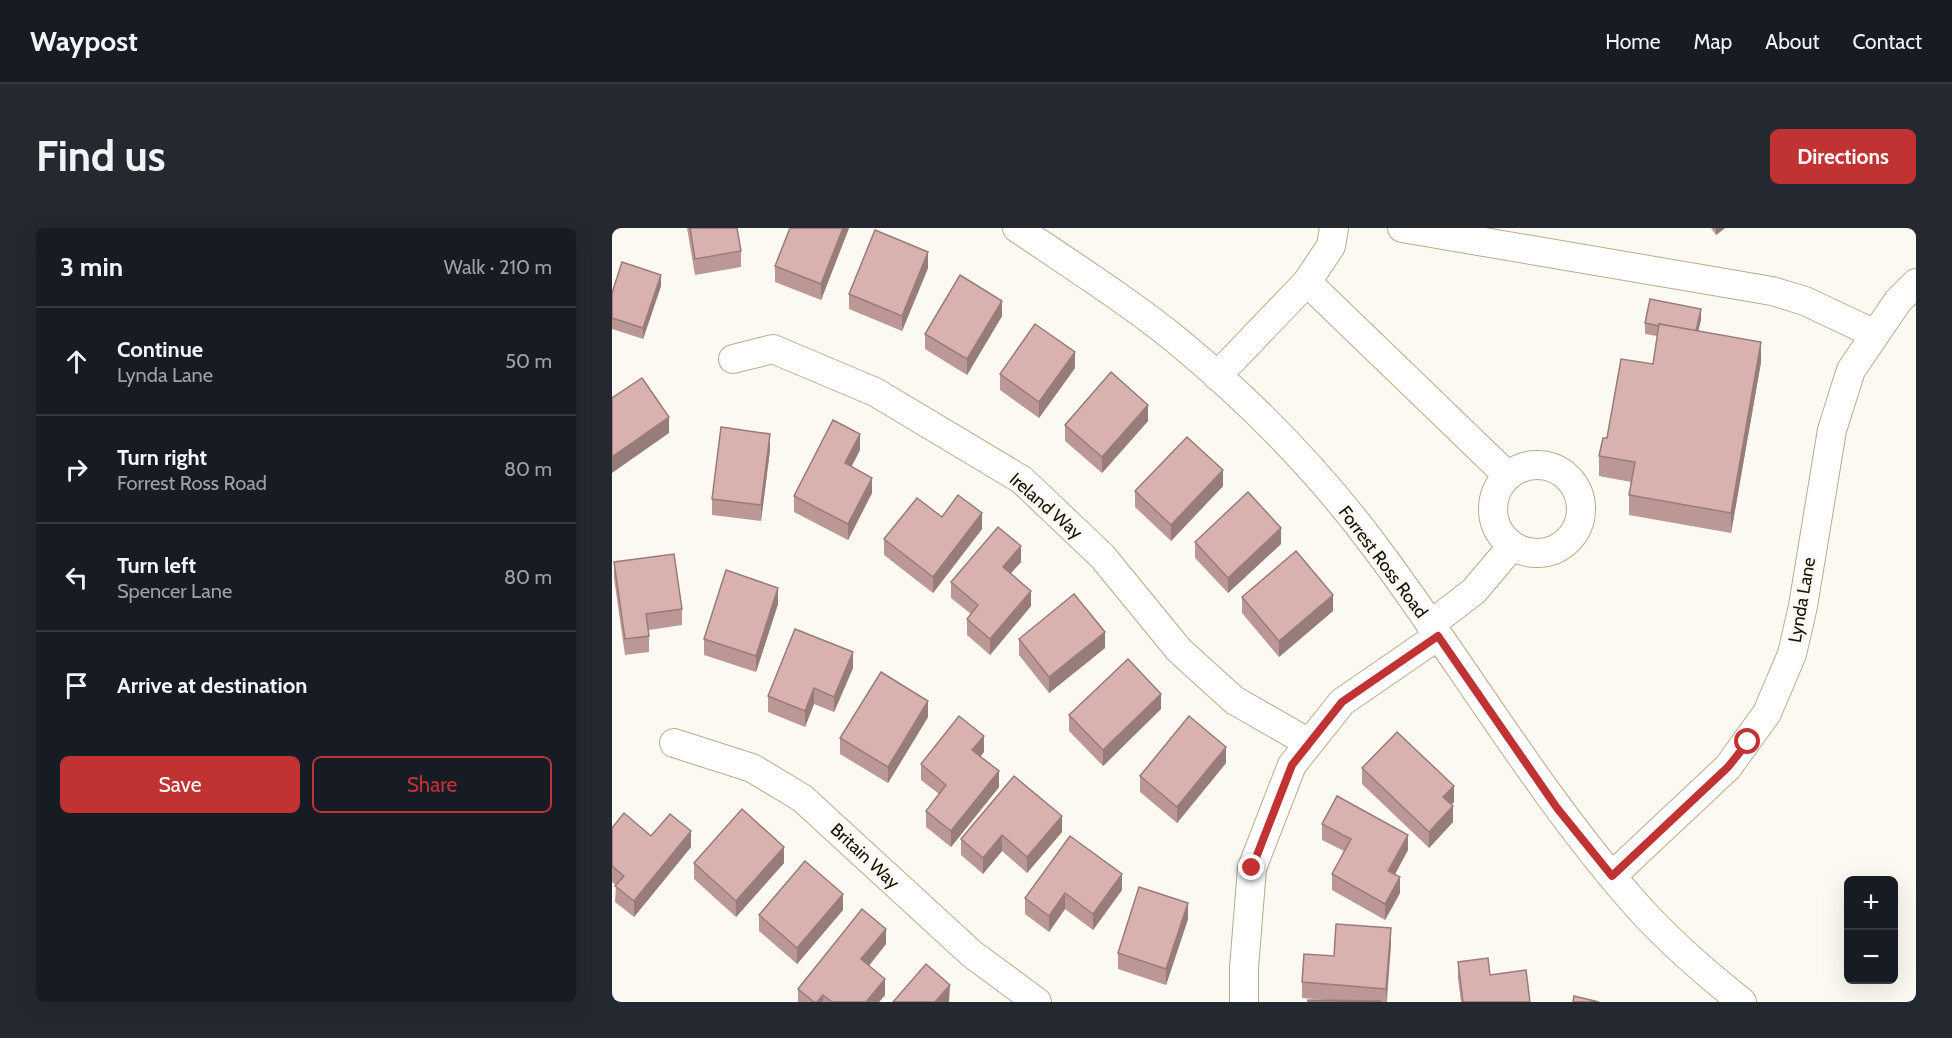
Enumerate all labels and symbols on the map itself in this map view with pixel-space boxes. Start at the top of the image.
street label: Ireland Way [1005,468,1087,544]
street label: Forrest Ross Road [1334,502,1432,622]
street label: Lynda Lane [1784,556,1820,644]
route start [1734,728,1760,754]
street label: Britain Way [826,818,904,894]
route end [1238,854,1264,880]

